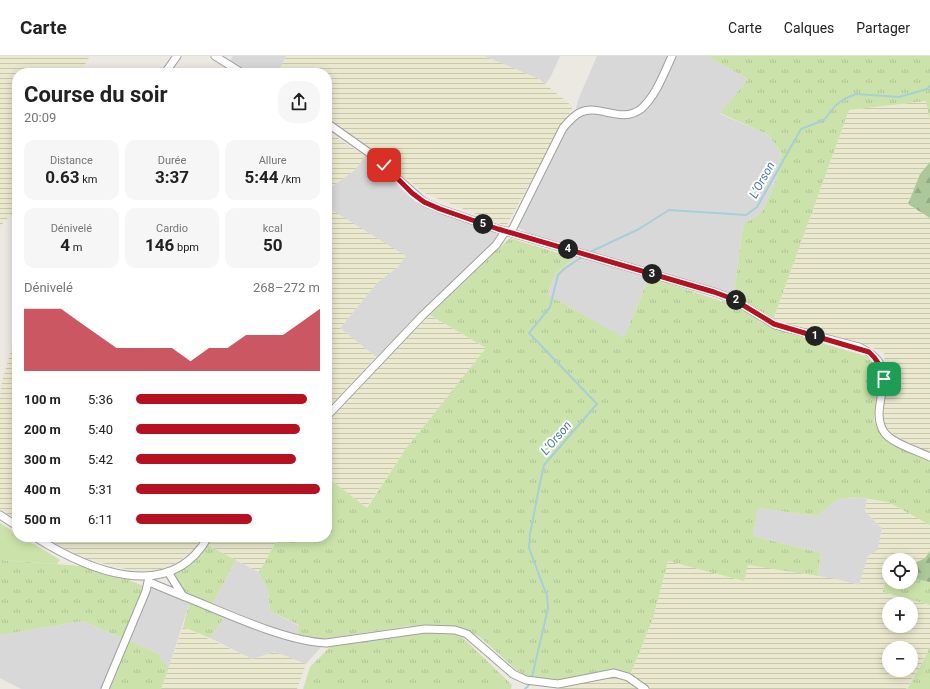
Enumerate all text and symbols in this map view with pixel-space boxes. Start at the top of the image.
text: Carte [20,16,67,39]
text: Carte [728,20,762,36]
text: Calques [784,20,834,36]
text: Partager [856,20,910,36]
button: share [278,81,320,123]
text: Course du soir [24,82,168,107]
text: 20:09 [24,110,56,125]
pin [367,148,401,182]
text: Distance [50,154,93,167]
text: Durée [158,154,186,167]
text: Allure [259,154,287,167]
icon: check [373,154,395,176]
water label: L’Orson [746,159,778,201]
text: 0.63 [45,167,79,187]
text: 3:37 [155,167,189,187]
text: 5:44 [244,167,278,187]
text: km [79,173,97,186]
text: /km [278,173,301,186]
pin: 5 [473,214,493,234]
text: 5 [480,217,486,230]
text: Dénivelé [51,222,92,235]
text: Cardio [156,222,188,235]
text: kcal [263,222,283,235]
text: 4 [60,235,70,255]
text: 146 [145,235,174,255]
text: 50 [263,235,282,255]
pin: 4 [558,239,578,259]
text: m [70,241,82,254]
text: bpm [174,241,199,254]
text: 4 [565,242,571,255]
pin: 3 [642,264,662,284]
text: 3 [649,267,655,280]
text: Dénivelé [24,280,73,295]
text: 268–272 m [253,280,320,295]
pin: 2 [726,290,746,310]
text: 2 [733,293,739,306]
pin: 1 [805,326,825,346]
text: 1 [812,329,818,342]
pin [867,362,901,396]
icon: arrive [873,368,895,390]
text: 100 m [24,392,61,407]
text: 5:36 [88,392,113,407]
water label: L’Orson [538,418,574,458]
text: 200 m [24,422,61,437]
text: 5:40 [88,422,113,437]
text: 300 m [24,452,61,467]
text: 5:42 [88,452,113,467]
text: 400 m [24,482,61,497]
text: 5:31 [88,482,113,497]
text: 500 m [24,512,61,527]
text: 6:11 [88,512,113,527]
map controls [882,553,918,677]
button: locate [882,553,918,589]
button: + [882,597,918,633]
button: − [882,641,918,677]

